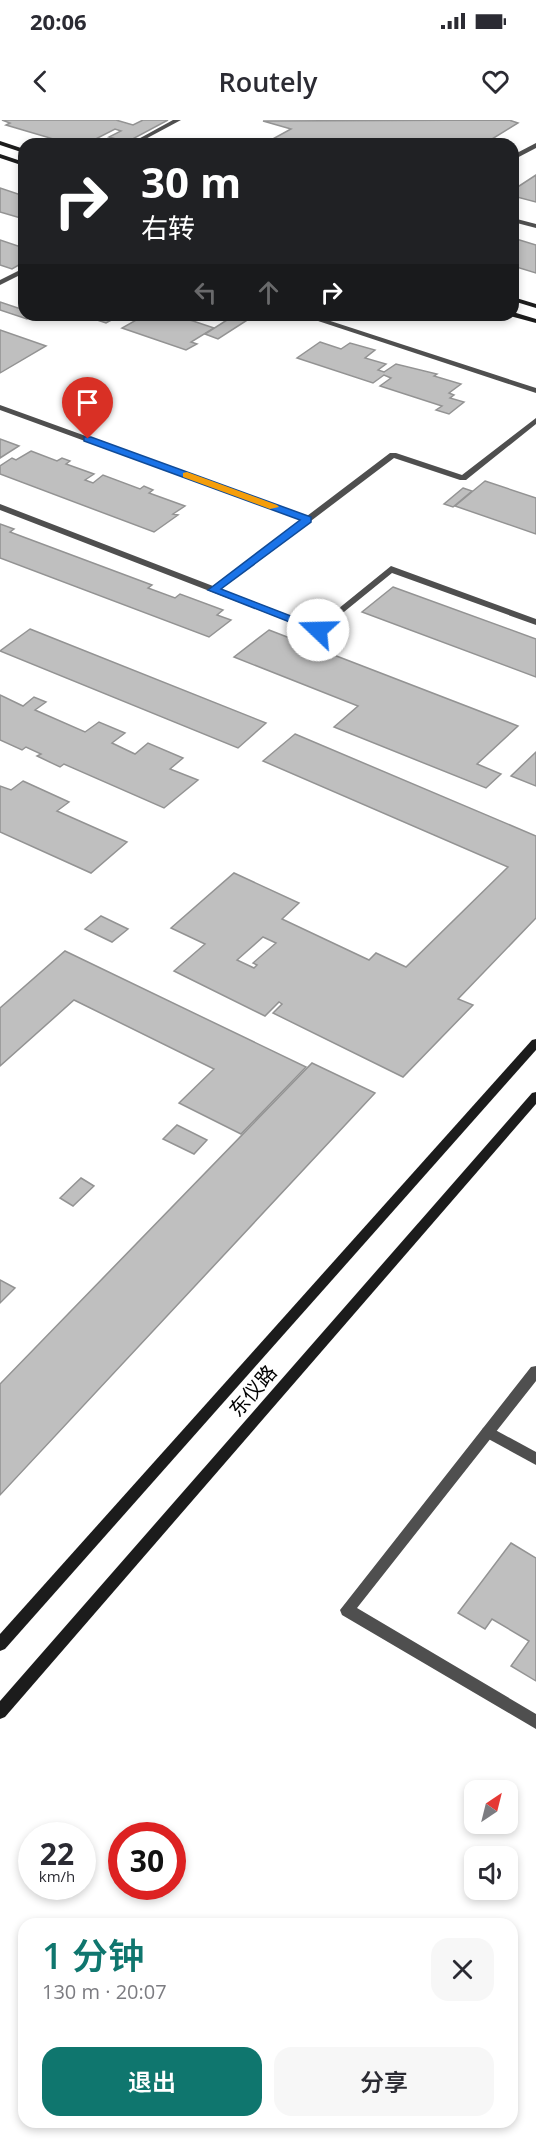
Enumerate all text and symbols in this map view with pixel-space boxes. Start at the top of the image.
text: 20:06 [30,6,87,36]
text: Routely [218,63,318,100]
icon: back [24,65,57,98]
icon: heart [479,65,512,98]
text: 30 m [141,153,241,210]
icon: right [42,162,120,240]
text: 右转 [141,209,195,246]
icon: left [189,276,222,309]
icon: ahead [252,276,285,309]
icon: right [315,276,348,309]
pin [62,377,113,439]
icon: arrive [71,386,104,419]
position arrow [286,598,350,662]
street label: 东仪路 [223,1359,282,1422]
north arrow [464,1780,518,1834]
map controls [464,1780,518,1900]
speed limit sign: 30 [108,1822,186,1900]
text: 22 [40,1833,74,1874]
button: sound [464,1846,518,1900]
text: km/h [39,1866,75,1886]
text: 1 分钟 [42,1931,144,1980]
button: close [431,1938,494,2001]
text: 130 m · 20:07 [42,1978,167,2005]
button: 退出 [42,2047,262,2116]
button: 分享 [274,2047,494,2116]

